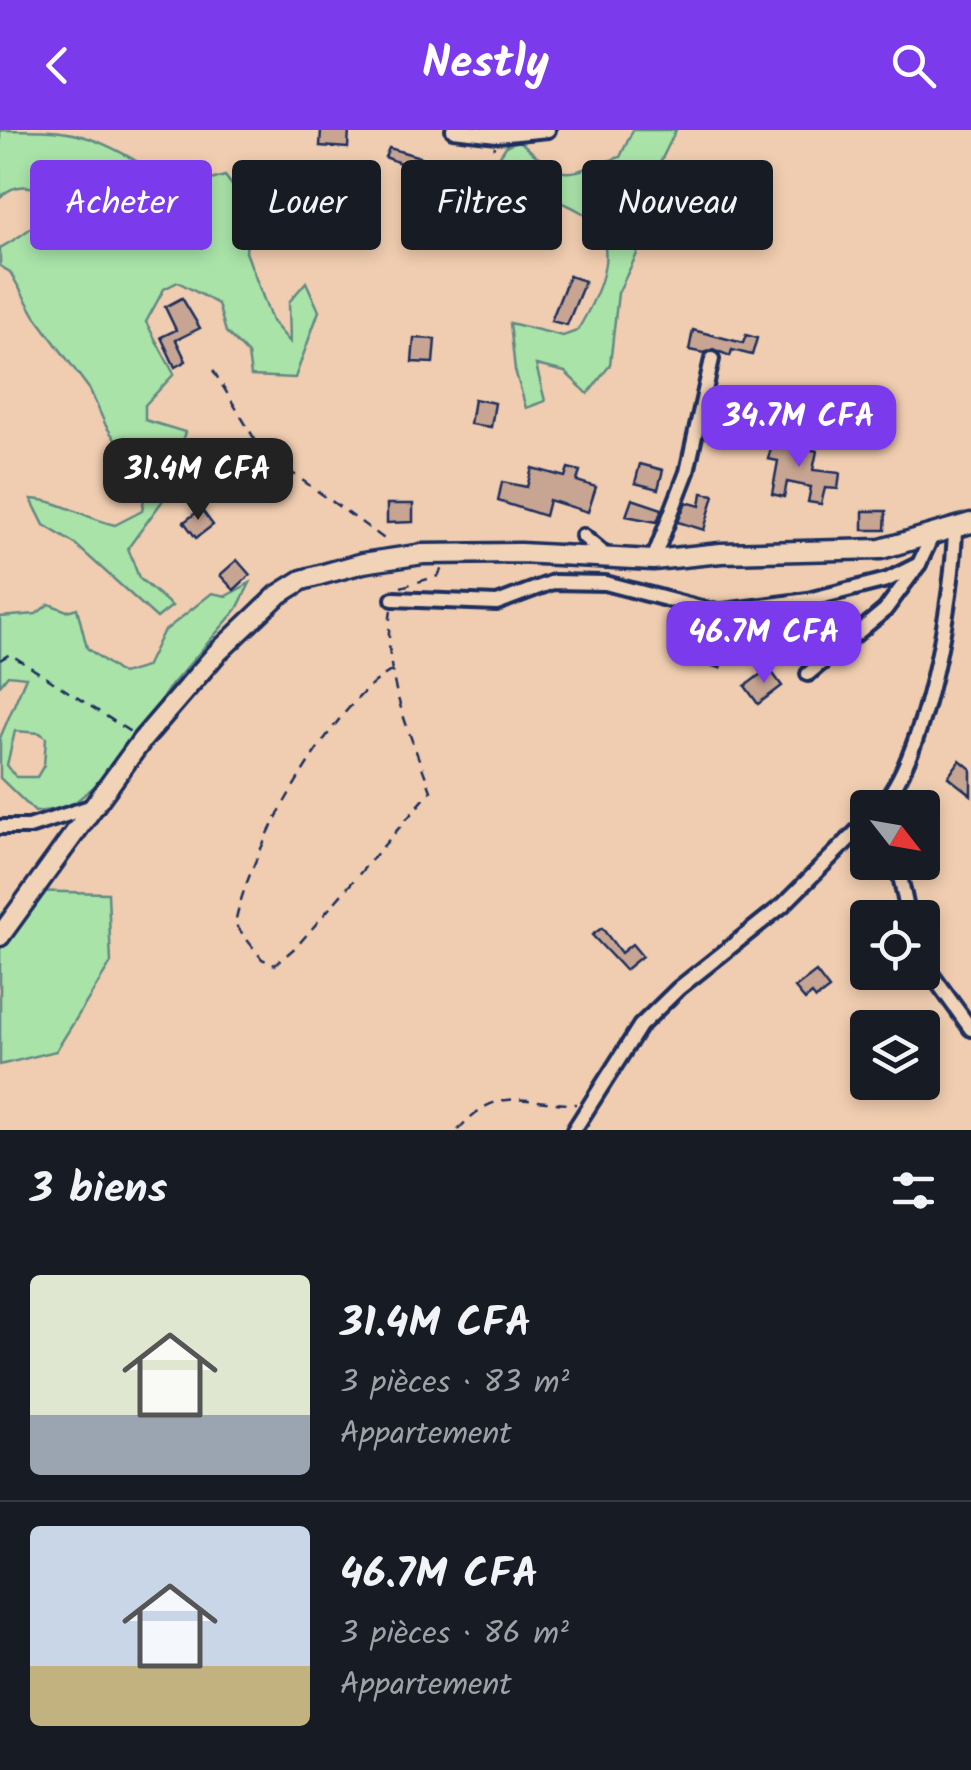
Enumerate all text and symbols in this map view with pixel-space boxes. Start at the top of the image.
text: Nestly [422,29,549,101]
icon: back [30,38,85,93]
icon: search [886,38,941,93]
chip: Acheter [30,160,212,250]
chip: Louer [232,160,381,250]
chip: Filtres [401,160,562,250]
chip: Nouveau [582,160,773,250]
pin: 34.7M CFA [685,385,913,470]
text: 34.7M CFA [723,392,875,443]
pin: 31.4M CFA [84,438,312,523]
text: 31.4M CFA [125,445,271,496]
pin: 46.7M CFA [650,601,878,686]
text: 46.7M CFA [688,608,840,659]
north arrow [850,790,940,880]
map controls [850,790,940,1100]
button: locate [850,900,940,990]
button: layers [850,1010,940,1100]
text: 3 biens [30,1157,167,1224]
icon: filters [886,1163,941,1218]
text: 31.4M CFA [340,1291,532,1358]
icon: home [110,1315,230,1435]
text: 3 pièces · 83 m² [340,1358,569,1409]
text: Appartement [340,1409,512,1460]
text: 46.7M CFA [340,1542,539,1609]
icon: home [110,1566,230,1686]
text: 3 pièces · 86 m² [340,1609,569,1660]
text: Appartement [340,1660,512,1711]

